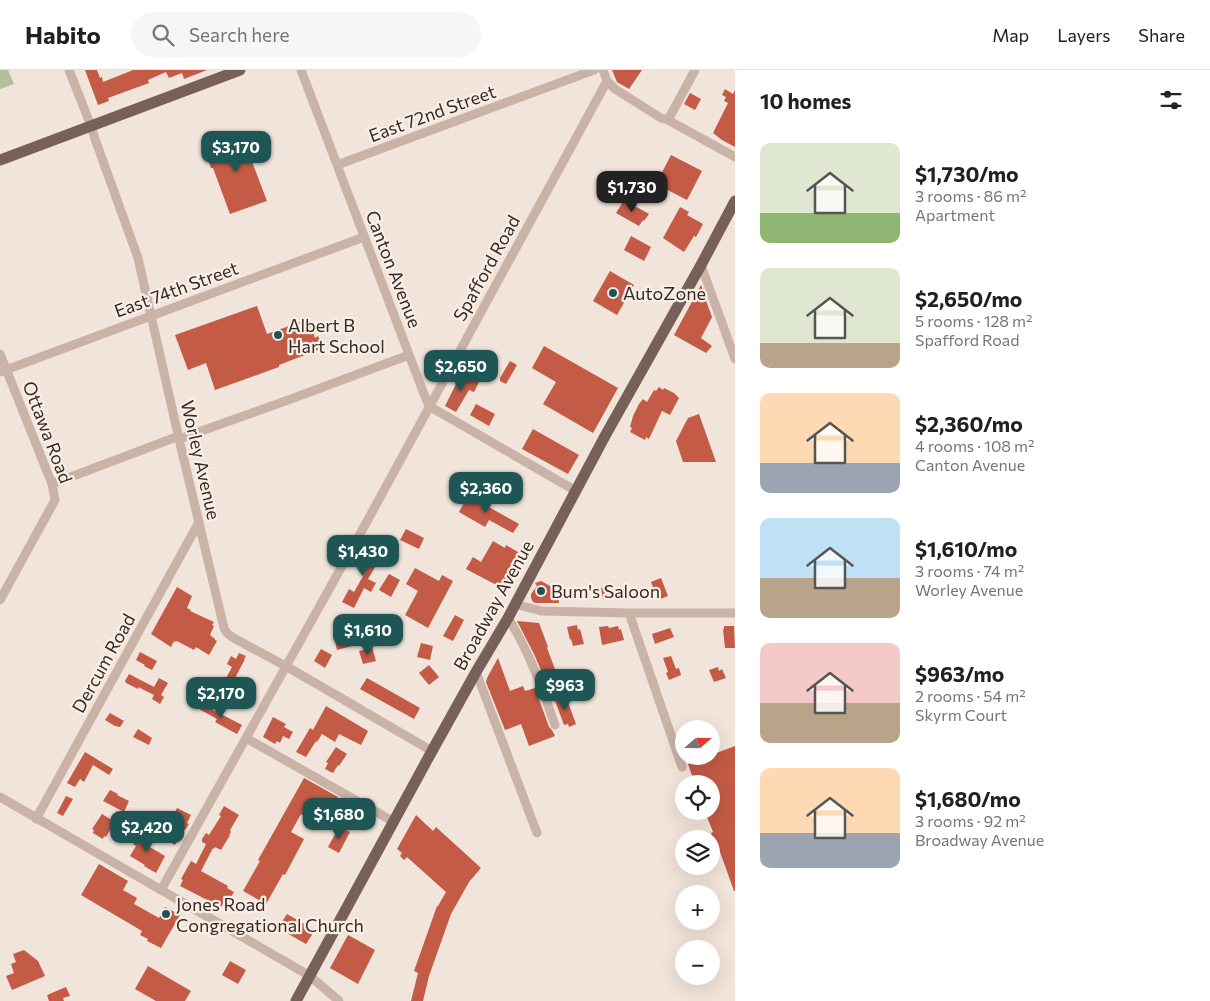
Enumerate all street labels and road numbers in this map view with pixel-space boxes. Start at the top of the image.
street label: East 72nd Street [365,80,499,146]
street label: Canton Avenue [362,207,426,331]
street label: Spafford Road [448,211,524,325]
street label: East 74th Street [111,256,241,322]
street label: Ottawa Road [18,378,78,486]
street label: Worley Avenue [177,398,225,522]
street label: Broadway Avenue [448,536,538,674]
street label: Dercum Road [67,610,139,716]

